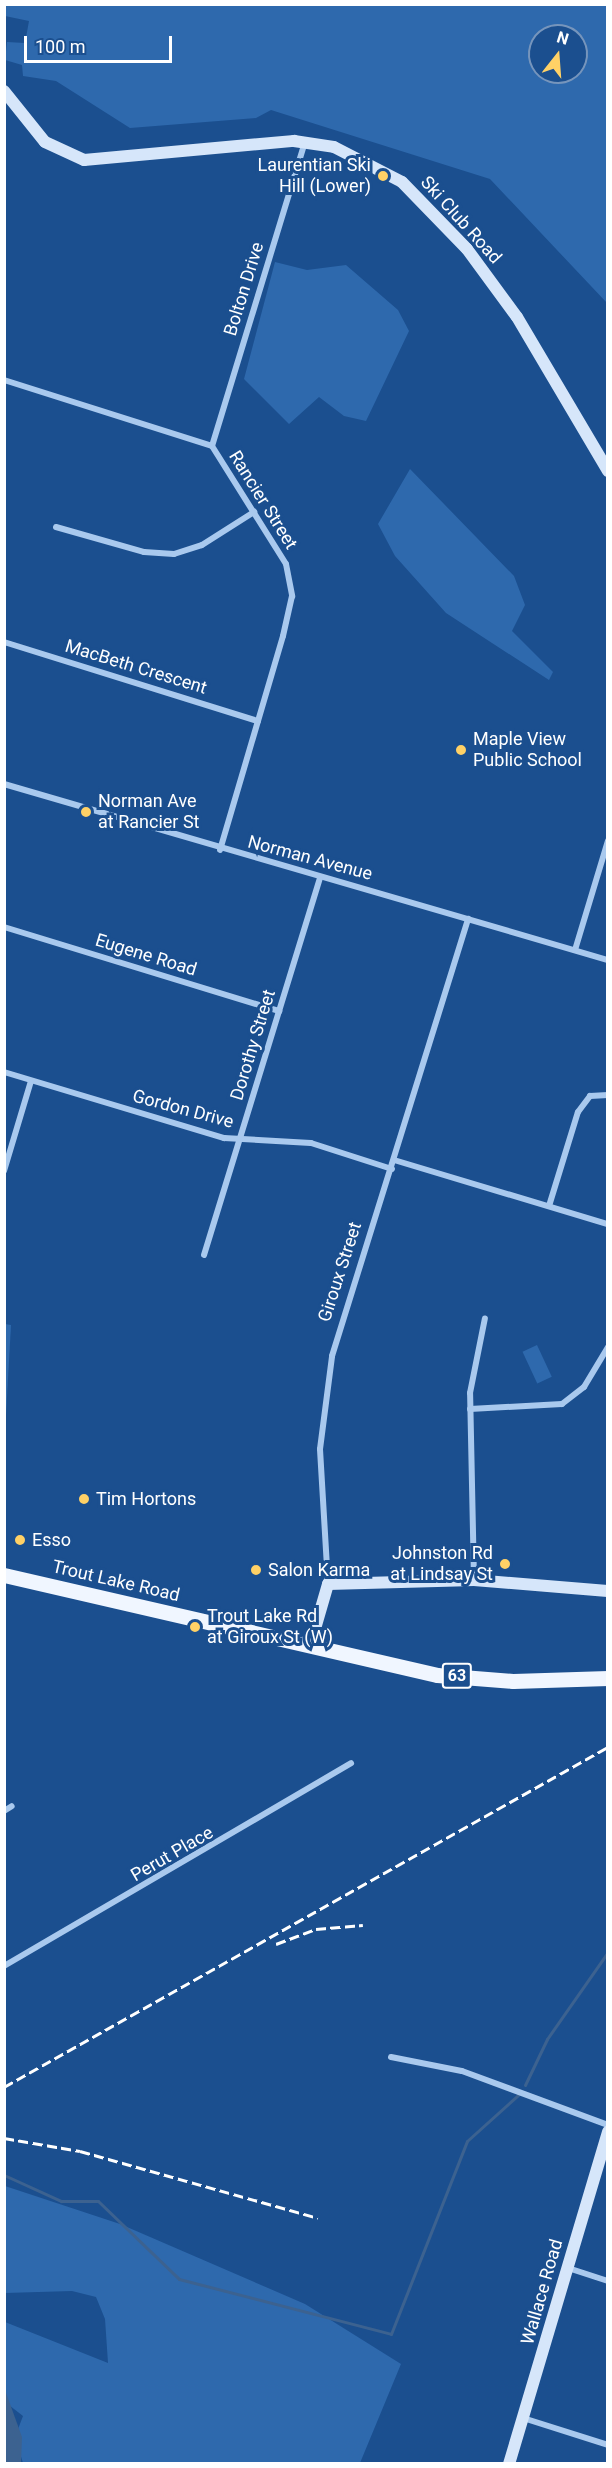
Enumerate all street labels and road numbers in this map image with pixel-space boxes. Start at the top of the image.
street label: Ski Club Road [416,172,506,268]
street label: Bolton Drive [220,240,268,338]
street label: Rancier Street [224,447,302,553]
street label: MacBeth Crescent [62,635,210,699]
street label: Norman Avenue [245,831,375,885]
street label: Eugene Road [93,929,199,981]
street label: Dorothy Street [226,987,280,1103]
street label: Gordon Drive [130,1085,236,1133]
street label: Giroux Street [314,1219,366,1325]
street label: Trout Lake Road [50,1556,182,1606]
road number: 63 [440,1663,474,1689]
street label: Perut Place [127,1822,217,1886]
street label: Wallace Road [517,2237,567,2347]

